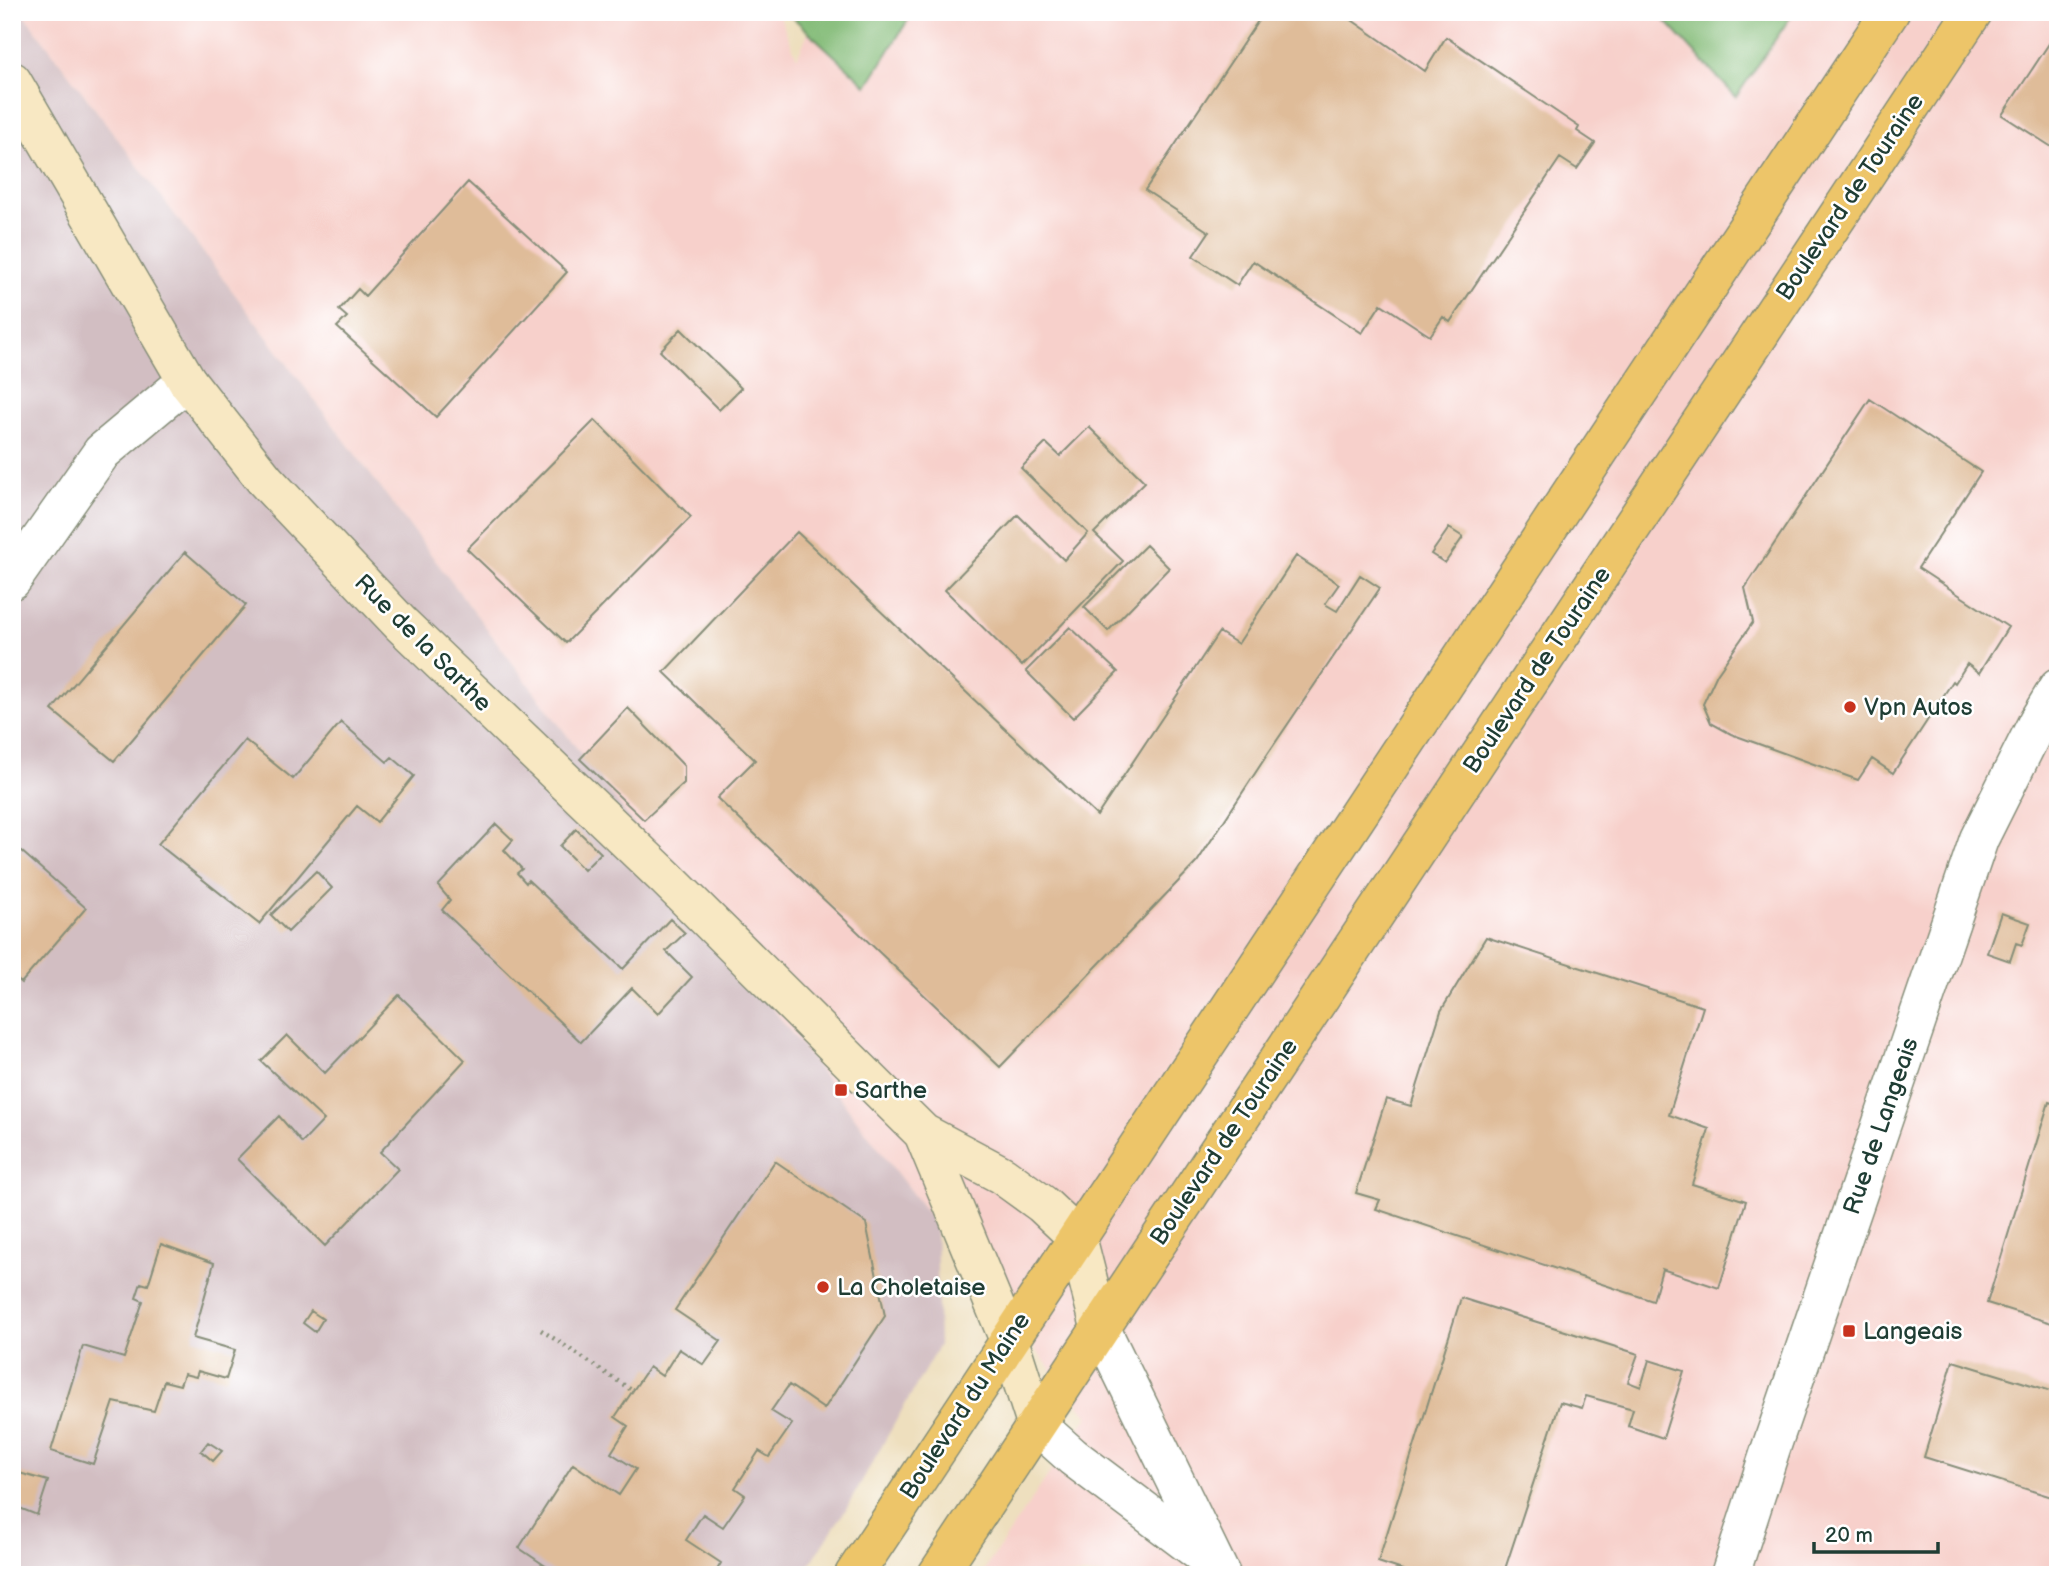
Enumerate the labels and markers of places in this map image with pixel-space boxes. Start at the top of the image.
place label: Vpn Autos [1864,693,1973,722]
marker: Vpn Autos [1842,699,1858,715]
place label: Sarthe [855,1076,927,1105]
marker: Sarthe [833,1082,849,1098]
place label: La Choletaise [837,1273,986,1302]
marker: La Choletaise [815,1279,831,1295]
place label: Langeais [1863,1317,1963,1346]
marker: Langeais [1841,1323,1857,1339]

